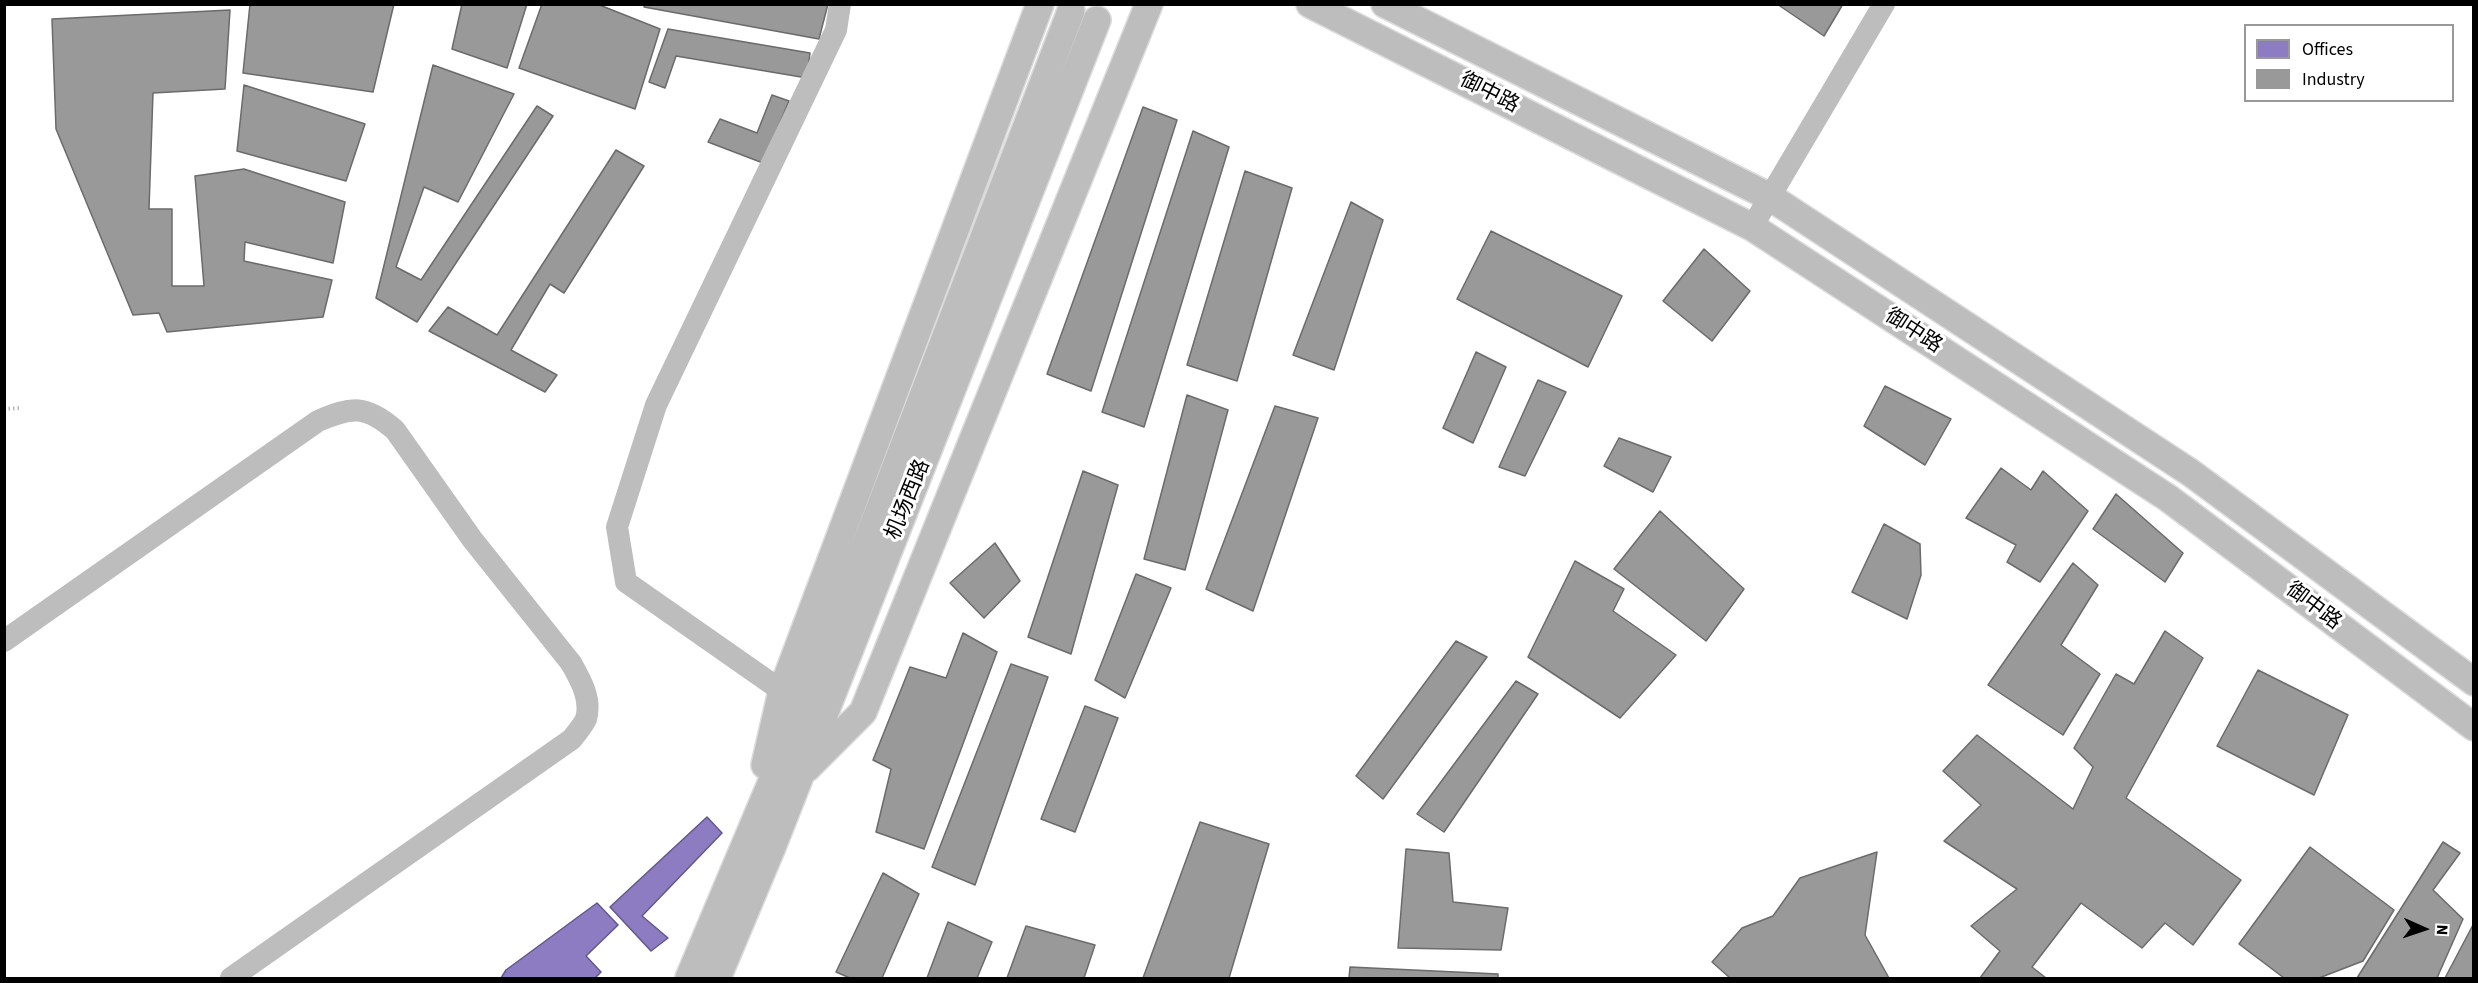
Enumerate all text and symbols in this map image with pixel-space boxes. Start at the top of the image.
legend [2244,24,2454,102]
text: Offices [2302,37,2353,62]
text: Industry [2302,67,2365,92]
street label: 御中路 [1455,68,1523,120]
street label: 御中路 [1880,304,1946,360]
street label: 机场西路 [882,456,936,544]
street label: 御中路 [2280,578,2346,636]
north arrow [2394,899,2454,959]
text: N [2431,924,2453,936]

